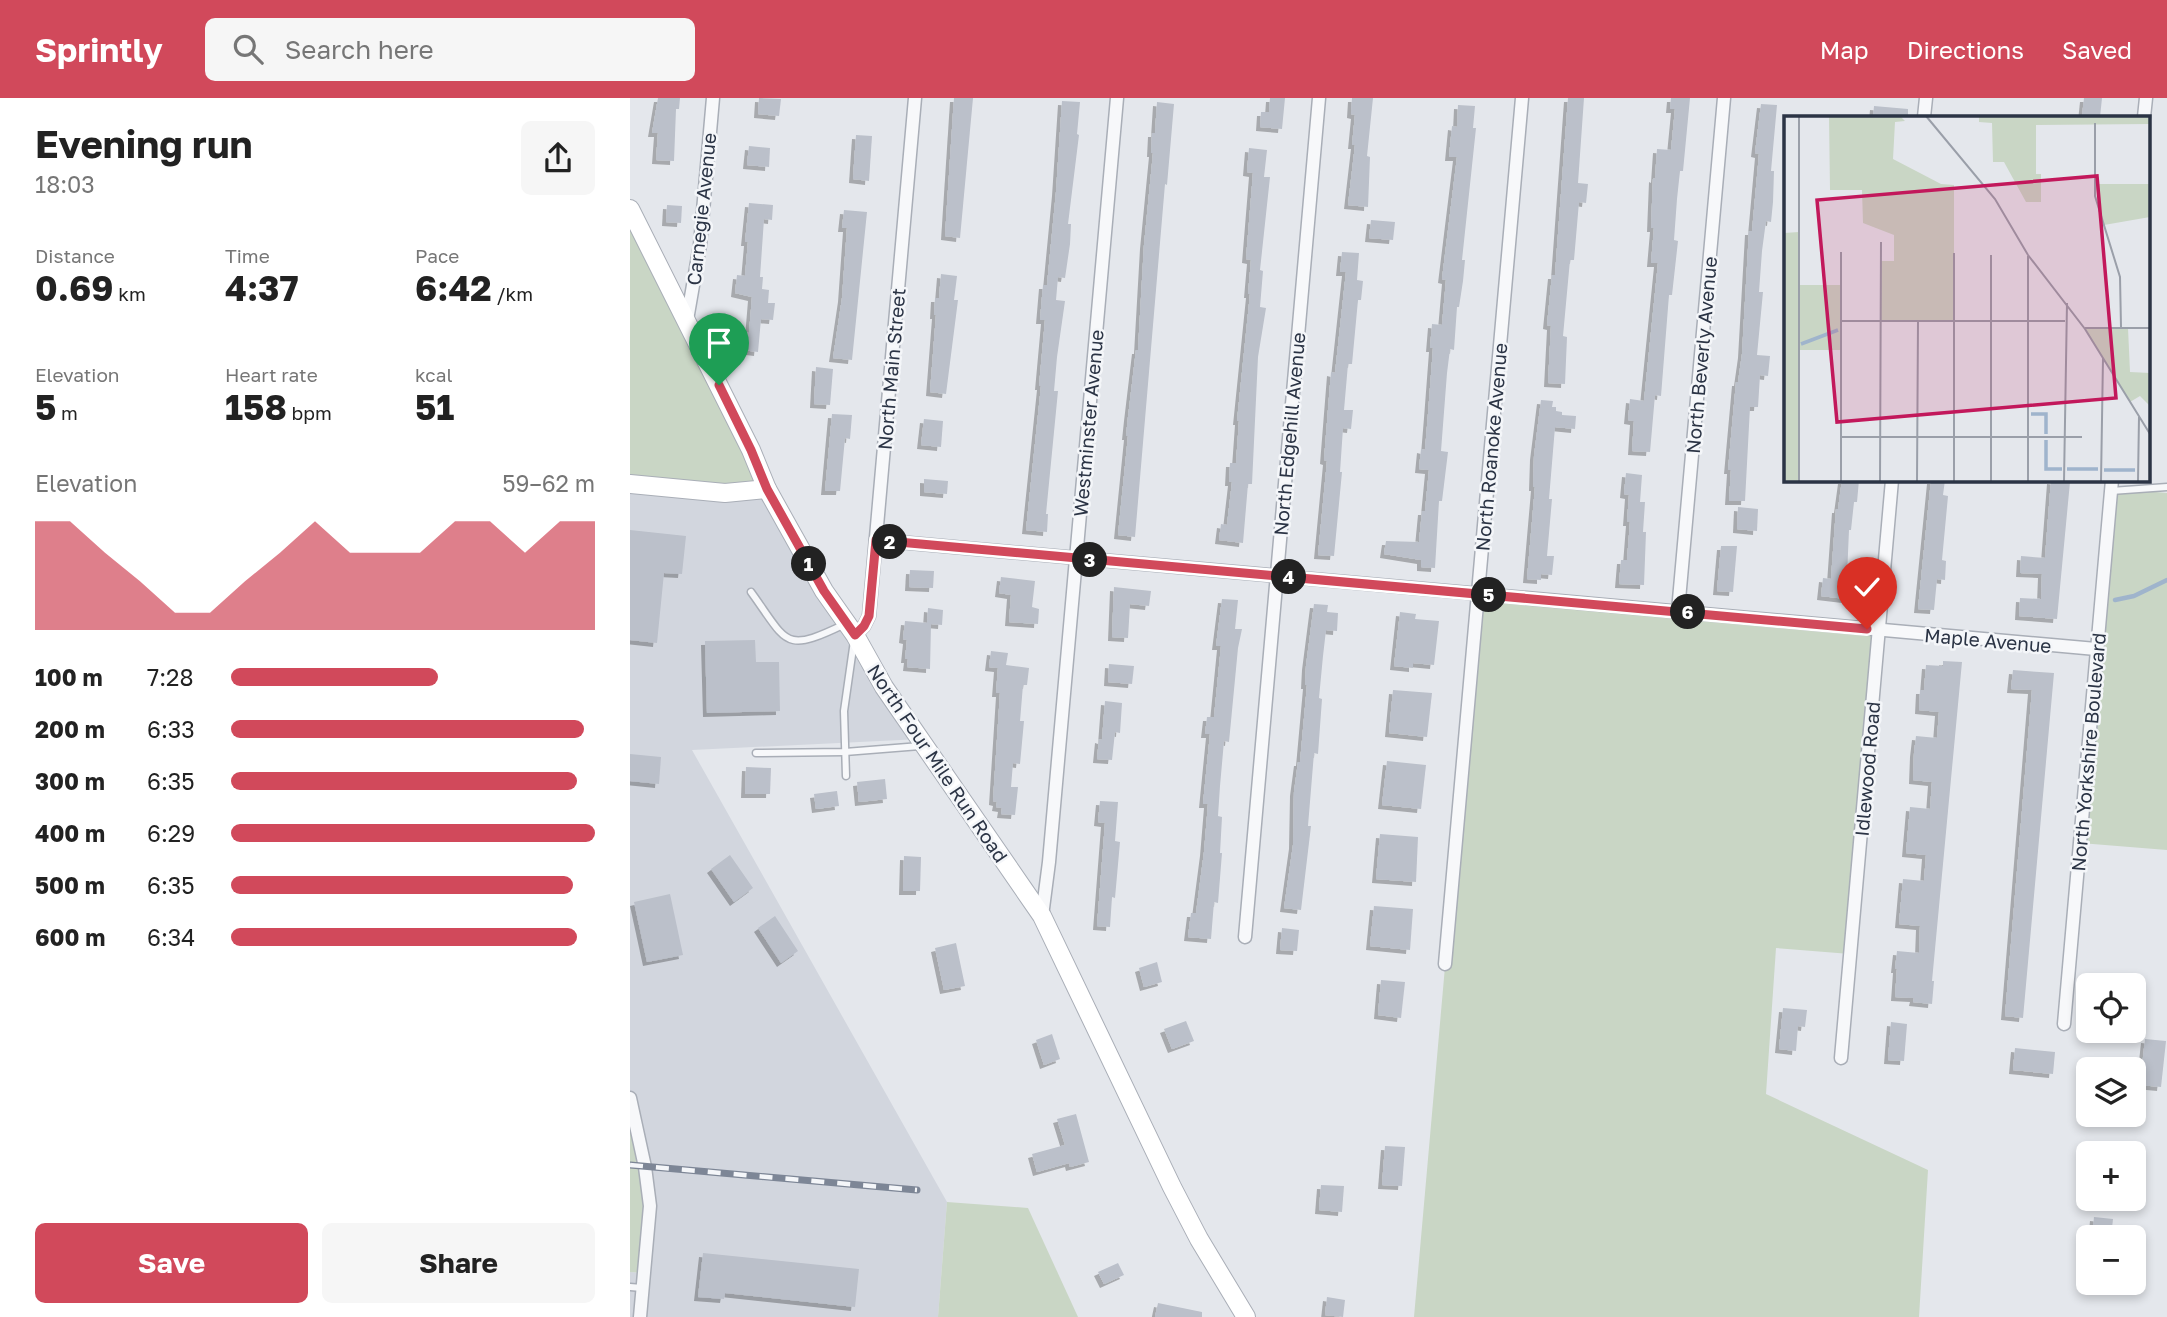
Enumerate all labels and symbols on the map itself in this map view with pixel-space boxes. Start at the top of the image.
inset map [1784,116,2150,481]
street label: Carnegie Avenue [682,132,720,286]
street label: North Beverly Avenue [1681,255,1721,455]
street label: North Main Street [872,287,910,451]
pin [689,313,749,385]
street label: Westminster Avenue [1068,329,1108,517]
street label: North Edgehill Avenue [1269,331,1309,537]
street label: North Roanoke Avenue [1470,342,1512,552]
pin: 2 [873,524,908,560]
pin: 3 [1072,542,1107,578]
pin: 1 [792,546,826,582]
pin [1837,557,1897,629]
pin: 4 [1272,560,1306,594]
pin: 5 [1472,578,1506,612]
pin: 6 [1670,594,1706,630]
street label: Maple Avenue [1923,623,2053,657]
street label: North Yorkshire Boulevard [2066,632,2110,872]
street label: North Four Mile Run Road [863,660,1013,866]
street label: Idlewood Road [1850,701,1884,837]

